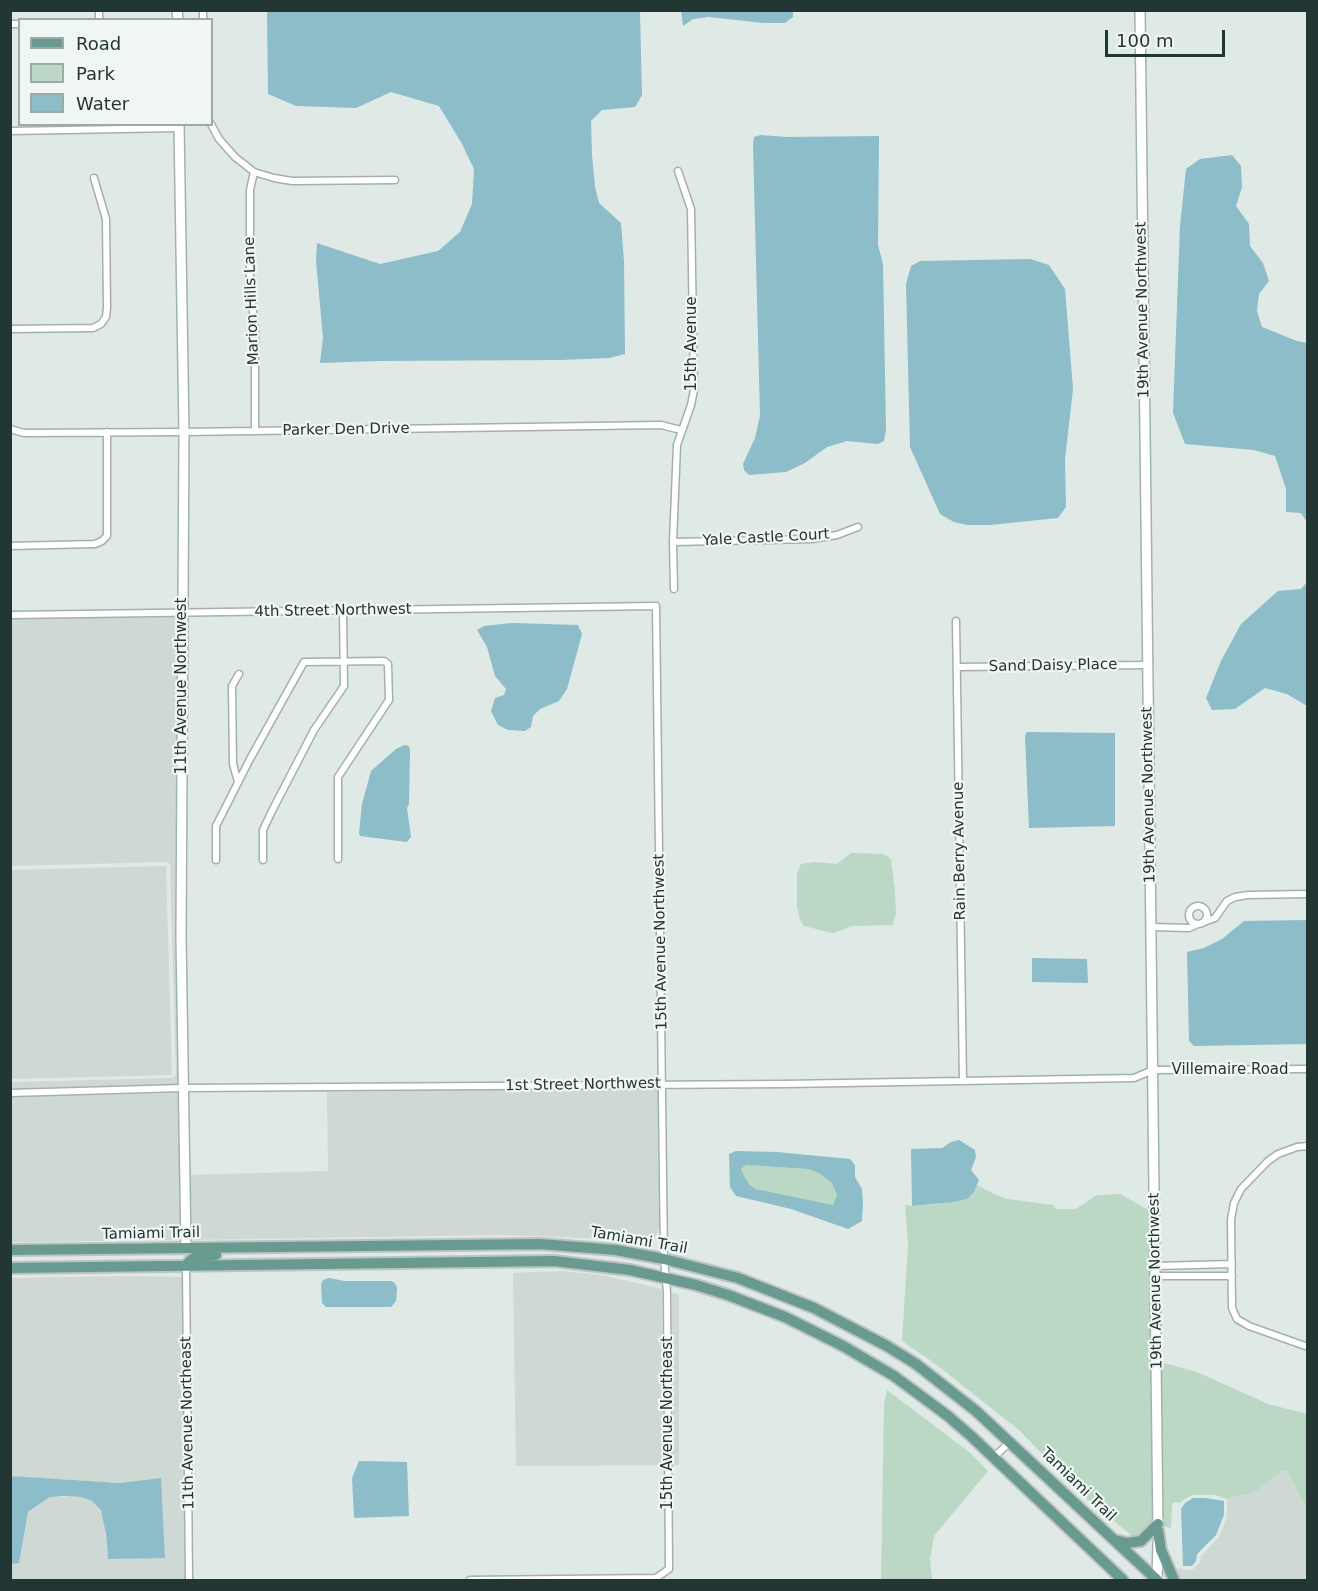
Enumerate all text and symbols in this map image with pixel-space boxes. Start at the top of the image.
legend [18,18,213,126]
scale bar [1108,18,1228,56]
text: 100 m [1116,30,1174,51]
text: Road [76,33,121,54]
text: Park [76,63,115,84]
text: Water [76,93,129,114]
street label: 19th Avenue Northwest [1132,221,1154,399]
street label: Marion Hills Lane [241,236,263,366]
street label: 15th Avenue [683,297,701,391]
street label: Parker Den Drive [282,420,410,440]
street label: Yale Castle Court [702,526,830,550]
street label: 11th Avenue Northwest [173,598,191,774]
street label: 4th Street Northwest [254,601,412,621]
street label: Sand Daisy Place [988,656,1118,676]
street label: 19th Avenue Northwest [1138,706,1160,884]
street label: Rain Berry Avenue [950,782,970,920]
street label: 15th Avenue Northwest [650,853,672,1031]
street label: Villemaire Road [1171,1061,1289,1079]
street label: 1st Street Northwest [505,1075,661,1095]
street label: 19th Avenue Northwest [1145,1192,1167,1370]
street label: Tamiami Trail [102,1224,200,1244]
street label: Tamiami Trail [589,1224,689,1258]
street label: 11th Avenue Northeast [177,1336,199,1510]
street label: 15th Avenue Northeast [659,1336,677,1510]
street label: Tamiami Trail [1036,1444,1120,1526]

